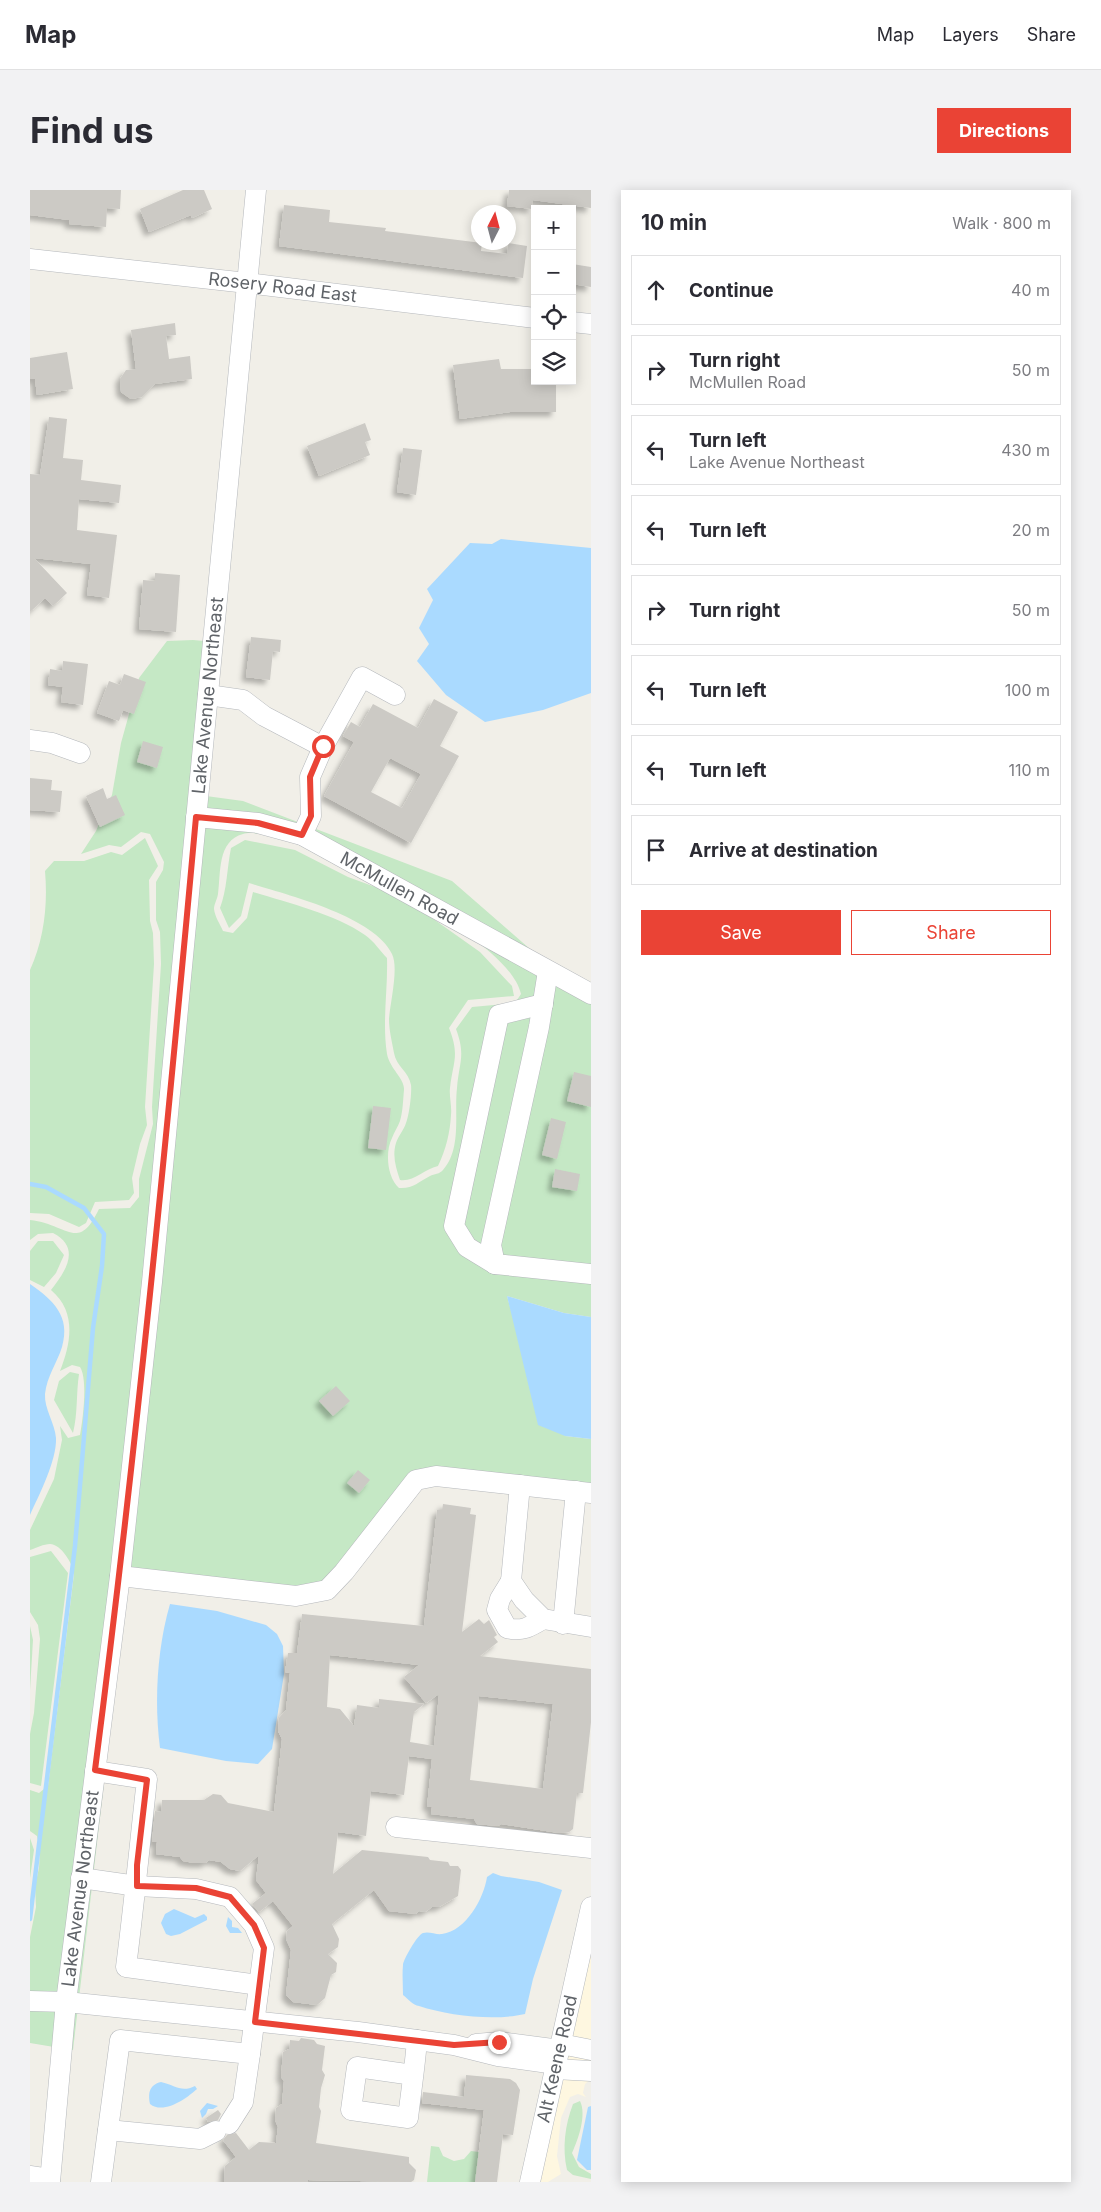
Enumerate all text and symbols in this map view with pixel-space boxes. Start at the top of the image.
text: Map [25,20,76,49]
text: Map [877,24,914,45]
text: Layers [942,24,999,45]
text: Share [1027,24,1076,45]
button: Directions [937,108,1071,153]
text: Find us [30,109,154,151]
north arrow [471,205,516,250]
map controls [531,205,576,385]
button: + [531,205,576,250]
text: 10 min [641,210,707,235]
text: Walk · 800 m [952,213,1051,233]
button: − [531,250,576,295]
street label: Rosery Road East [207,268,358,306]
icon: ahead [642,276,670,304]
text: Continue [689,279,774,302]
text: 40 m [1011,280,1050,300]
button: locate [531,295,576,340]
button: layers [531,340,576,385]
text: Turn right [689,349,780,372]
icon: right [642,356,670,384]
text: 50 m [1012,360,1050,380]
text: McMullen Road [689,372,806,392]
text: Turn left [689,429,767,452]
icon: left [642,436,670,464]
text: 430 m [1001,440,1050,460]
text: Lake Avenue Northeast [689,452,865,472]
icon: left [642,516,670,544]
text: Turn left [689,519,767,542]
text: 20 m [1012,520,1050,540]
street label: Lake Avenue Northeast [188,596,227,795]
icon: right [642,596,670,624]
text: Turn right [689,599,780,622]
text: 50 m [1012,600,1050,620]
icon: left [642,676,670,704]
text: Turn left [689,679,767,702]
text: 100 m [1005,680,1050,700]
route start [312,735,335,758]
icon: left [642,756,670,784]
text: Turn left [689,759,767,782]
text: 110 m [1008,760,1050,780]
icon: arrive [642,836,670,864]
text: Arrive at destination [689,839,878,862]
street label: McMullen Road [337,847,462,929]
button: Save [641,910,841,955]
button: Share [851,910,1051,955]
street label: Lake Avenue Northeast [57,1789,103,1988]
street label: Alt Keene Road [532,1993,581,2125]
route end [488,2031,511,2054]

